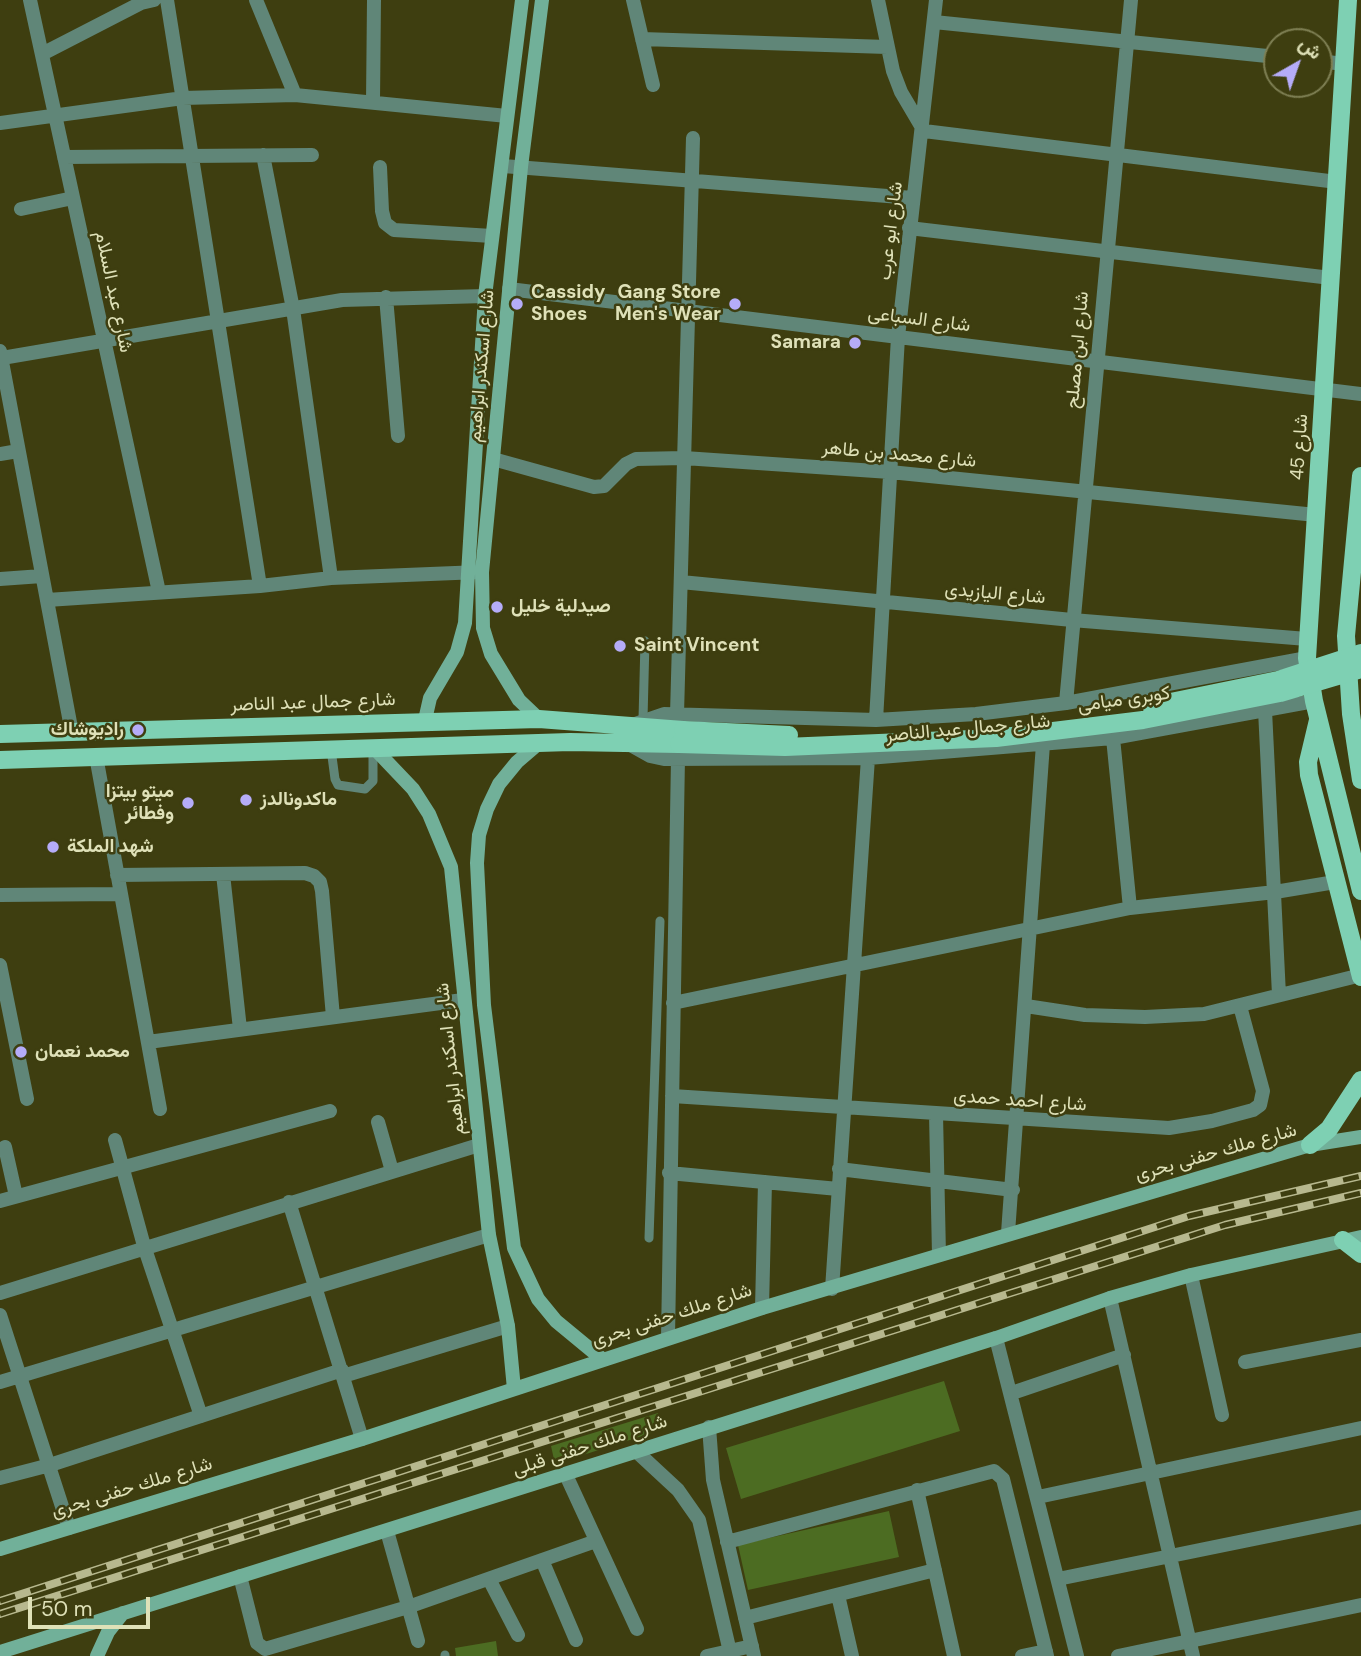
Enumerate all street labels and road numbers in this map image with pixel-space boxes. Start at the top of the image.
street label: شارع ابو عرب [874,180,908,282]
street label: شارع عبد السلام [89,229,137,355]
street label: شارع اسكندر ابراهيم [464,289,500,443]
street label: شارع ابن مصلح [1062,290,1094,410]
street label: شارع السباعى [867,302,971,338]
street label: شارع 45 [1286,413,1314,481]
street label: شارع محمد بن طاهر [821,437,977,473]
street label: شارع اليازيدى [944,578,1046,610]
street label: كوبرى ميامى [1076,682,1172,718]
street label: شارع جمال عبد الناصر [230,689,396,717]
street label: شارع جمال عبد الناصر [885,710,1051,748]
street label: شارع اسكندر ابراهيم [432,982,470,1136]
street label: شارع احمد حمدى [953,1085,1087,1117]
street label: شارع ملك حفنى بحرى [1133,1119,1299,1187]
street label: شارع ملك حفنى بحرى [589,1279,755,1353]
street label: شارع ملك حفنى قبلى [510,1410,670,1482]
street label: شارع ملك حفنى بحرى [49,1453,215,1523]

